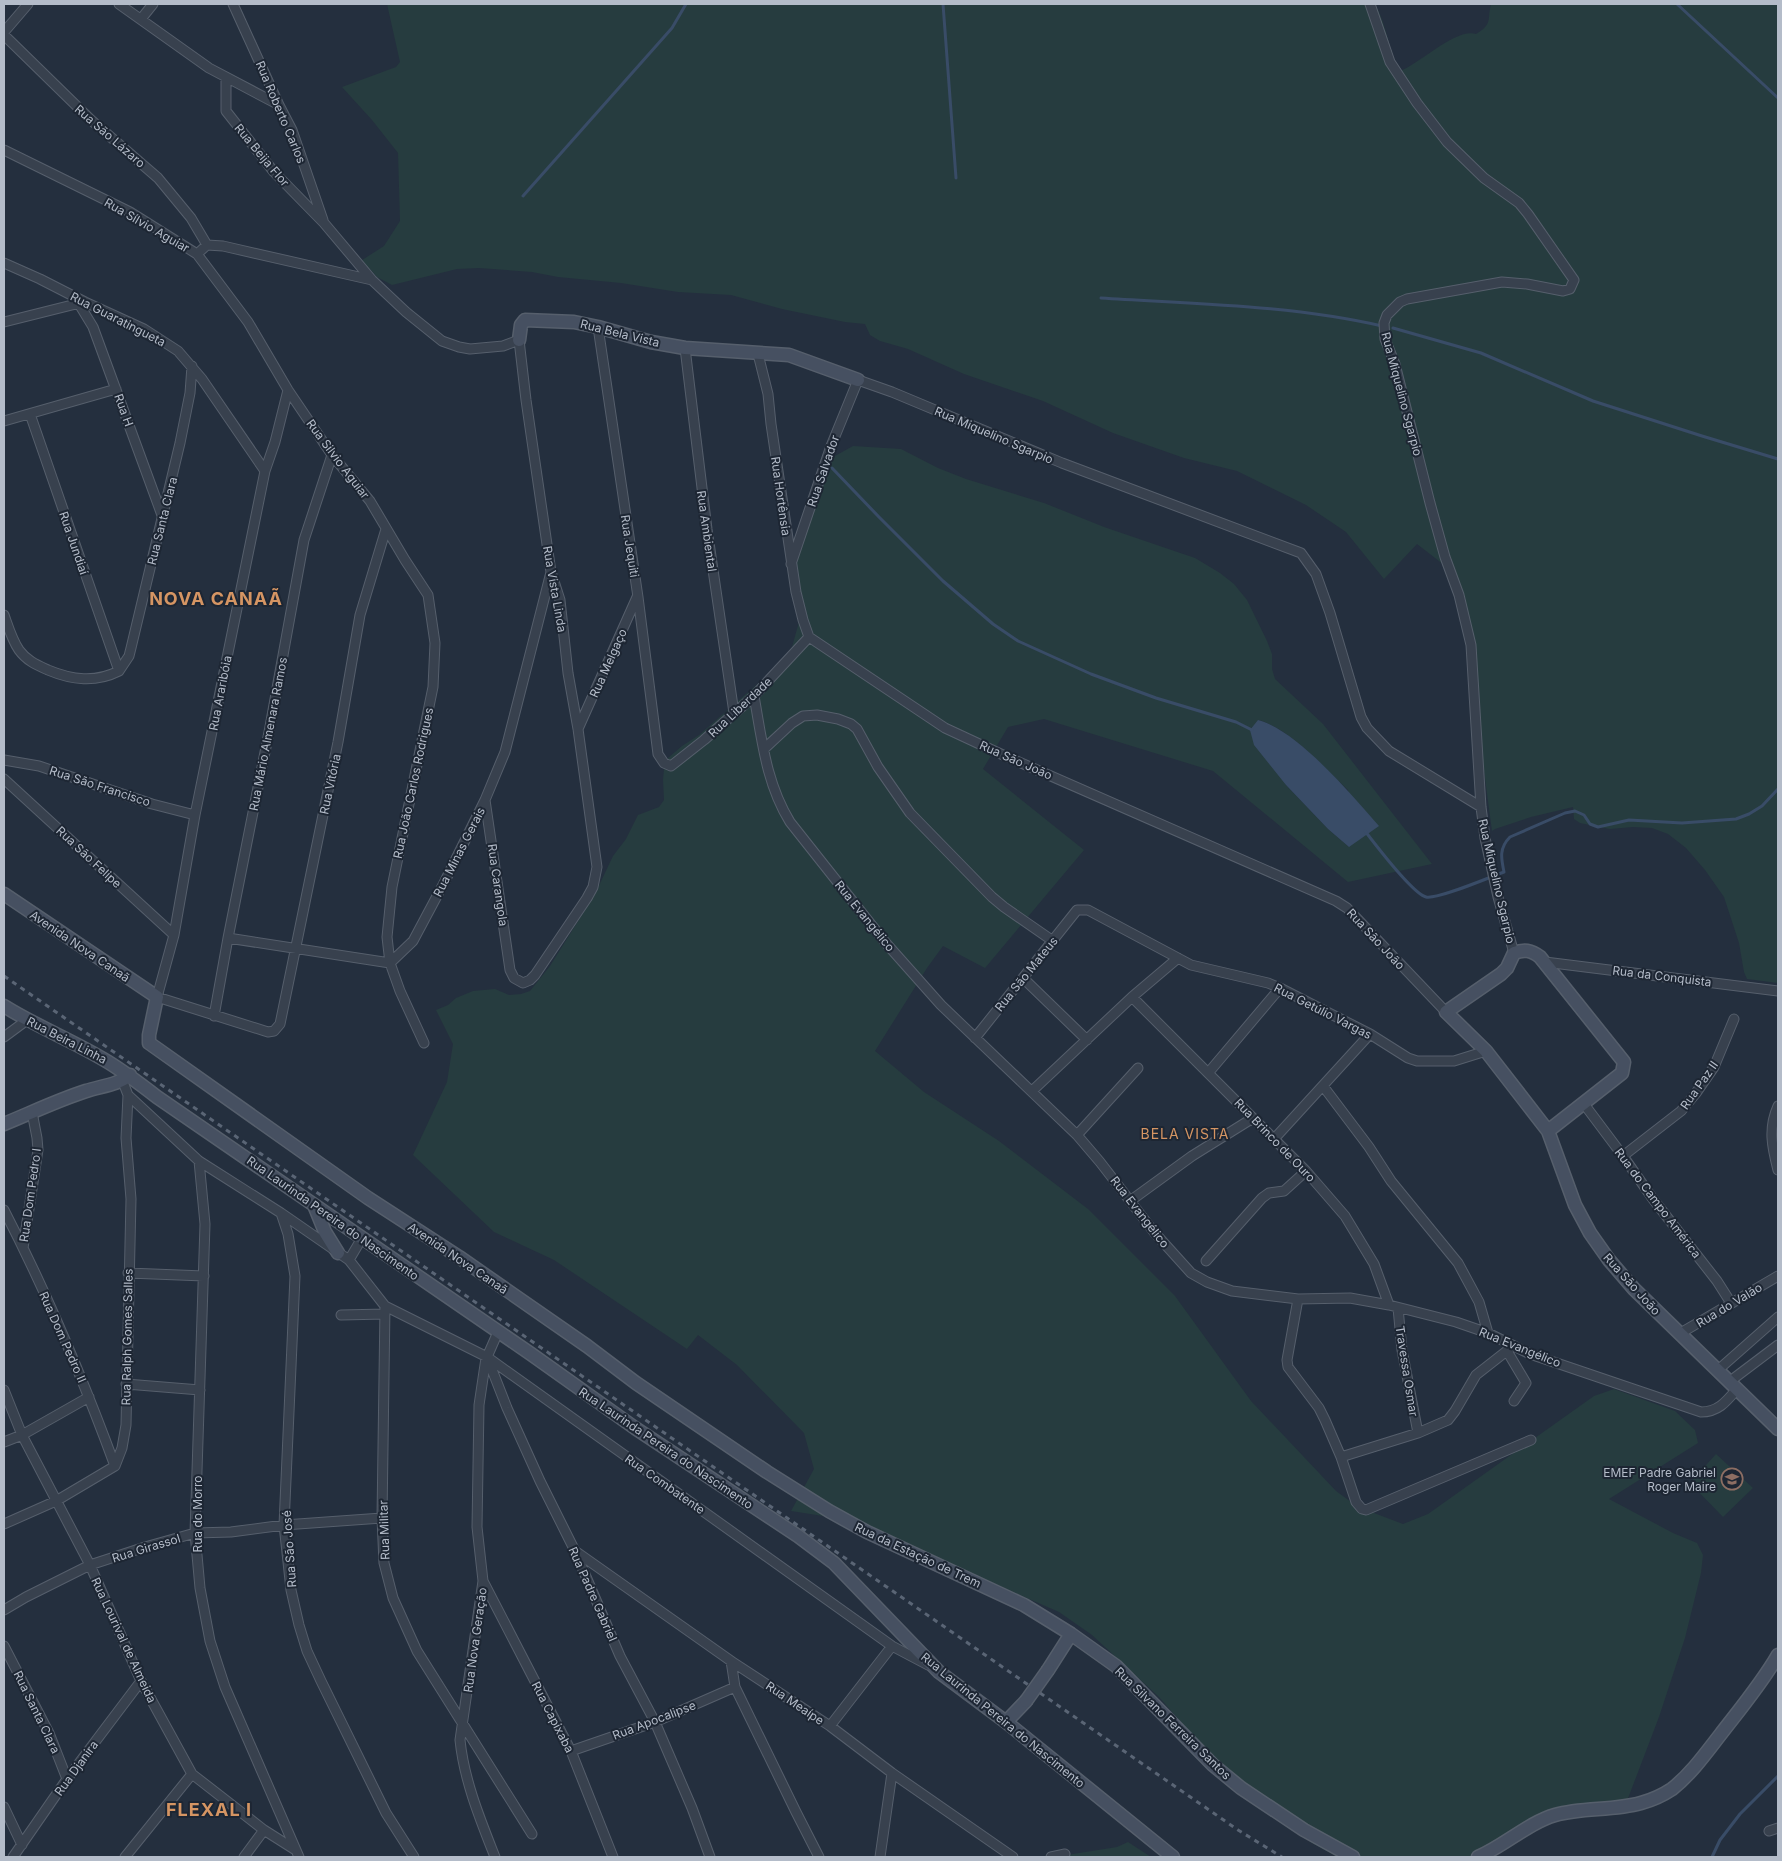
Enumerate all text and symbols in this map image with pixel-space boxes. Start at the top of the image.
street label: Rua Roberto Carlos [253,59,309,165]
street label: Rua São Lázaro [72,101,148,171]
street label: Rua Beija Flor [231,121,293,190]
street label: Rua Sílvio Aguiar [102,195,193,256]
street label: Rua Guaratingueta [68,288,168,350]
street label: Rua Bela Vista [579,316,661,350]
street label: Rua Miquelino Sgarpio [1378,330,1426,458]
street label: Rua H [111,392,137,428]
street label: Rua Miquelino Sgarpio [932,403,1056,467]
street label: Rua Silvio Aguiar [303,416,373,502]
street label: Rua Salvador [804,433,842,509]
street label: Rua Hortênsia [768,456,794,536]
street label: Rua Santa Clara [144,475,180,567]
street label: Rua Ambiental [694,490,720,572]
street label: Rua Jundiaí [56,509,92,577]
street label: Rua Jequiti [618,514,642,578]
street label: Rua Vista Linda [540,545,570,633]
district label: NOVA CANAÃ [149,588,283,609]
street label: Rua Melgaço [586,626,630,700]
street label: Rua Araribóia [205,654,235,732]
street label: Rua Mário Almenara Ramos [246,656,290,812]
street label: Rua Liberdade [705,674,775,740]
street label: Rua João Carlos Rodrigues [390,706,436,860]
street label: Rua São João [977,737,1055,783]
street label: Rua Vitória [316,752,344,816]
street label: Rua São Francisco [48,763,152,809]
street label: Rua Minas Gerais [430,805,488,899]
street label: Rua Miquelino Sgarpio [1475,817,1519,945]
street label: Rua São Felipe [53,823,125,891]
street label: Rua Carangola [485,843,511,927]
street label: Rua Evangélico [832,878,898,954]
street label: Rua São João [1344,905,1408,973]
street label: Avenida Nova Canaã [27,907,133,985]
street label: Rua São Mateus [991,934,1061,1014]
street label: Rua da Conquista [1612,962,1712,990]
street label: Rua Getúlio Vargas [1272,980,1374,1042]
street label: Rua Beira Linha [24,1013,110,1067]
street label: Rua Paz II [1677,1058,1721,1112]
street label: Rua Brinco de Ouro [1231,1095,1319,1185]
district label: BELA VISTA [1141,1125,1230,1142]
street label: Rua do Campo América [1612,1145,1704,1261]
street label: Rua Dom Pedro I [16,1147,44,1243]
street label: Rua Laurinda Pereira do Nascimento [244,1153,422,1283]
street label: Rua Evangélico [1107,1173,1173,1251]
street label: Avenida Nova Canaã [405,1219,511,1297]
street label: Rua São João [1600,1250,1664,1318]
street label: Rua Ralph Gomes Salles [118,1268,136,1406]
street label: Rua do Valão [1693,1279,1765,1331]
street label: Rua Dom Pedro II [36,1289,90,1385]
street label: Rua Evangélico [1477,1324,1563,1370]
street label: Travessa Osmar [1392,1325,1422,1418]
street label: Rua Laurinda Pereira do Nascimento [576,1384,756,1512]
street label: Rua Combatente [622,1451,708,1517]
place label: EMEF Padre Gabriel Roger Maire [1603,1465,1716,1494]
school or university icon: EMEF Padre Gabriel Roger Maire [1720,1467,1744,1491]
street label: Rua do Morro [190,1475,205,1553]
street label: Rua Militar [375,1499,393,1560]
street label: Rua São José [279,1510,299,1588]
street label: Rua da Estação de Trem [852,1519,984,1591]
street label: Rua Girassol [110,1530,182,1566]
street label: Rua Padre Gabriel [565,1544,621,1644]
street label: Rua Lourival de Almeida [88,1575,160,1705]
street label: Rua Nova Geração [460,1587,490,1693]
street label: Rua Laurinda Pereira do Nascimento [918,1649,1088,1791]
street label: Rua Silvano Ferreira Santos [1112,1664,1234,1782]
street label: Rua Santa Clara [10,1668,64,1756]
street label: Rua Meaípe [763,1678,827,1728]
street label: Rua Capixaba [529,1679,577,1755]
street label: Rua Apocalipse [610,1697,698,1743]
street label: Rua Djanira [51,1738,101,1798]
district label: FLEXAL I [166,1799,252,1820]

